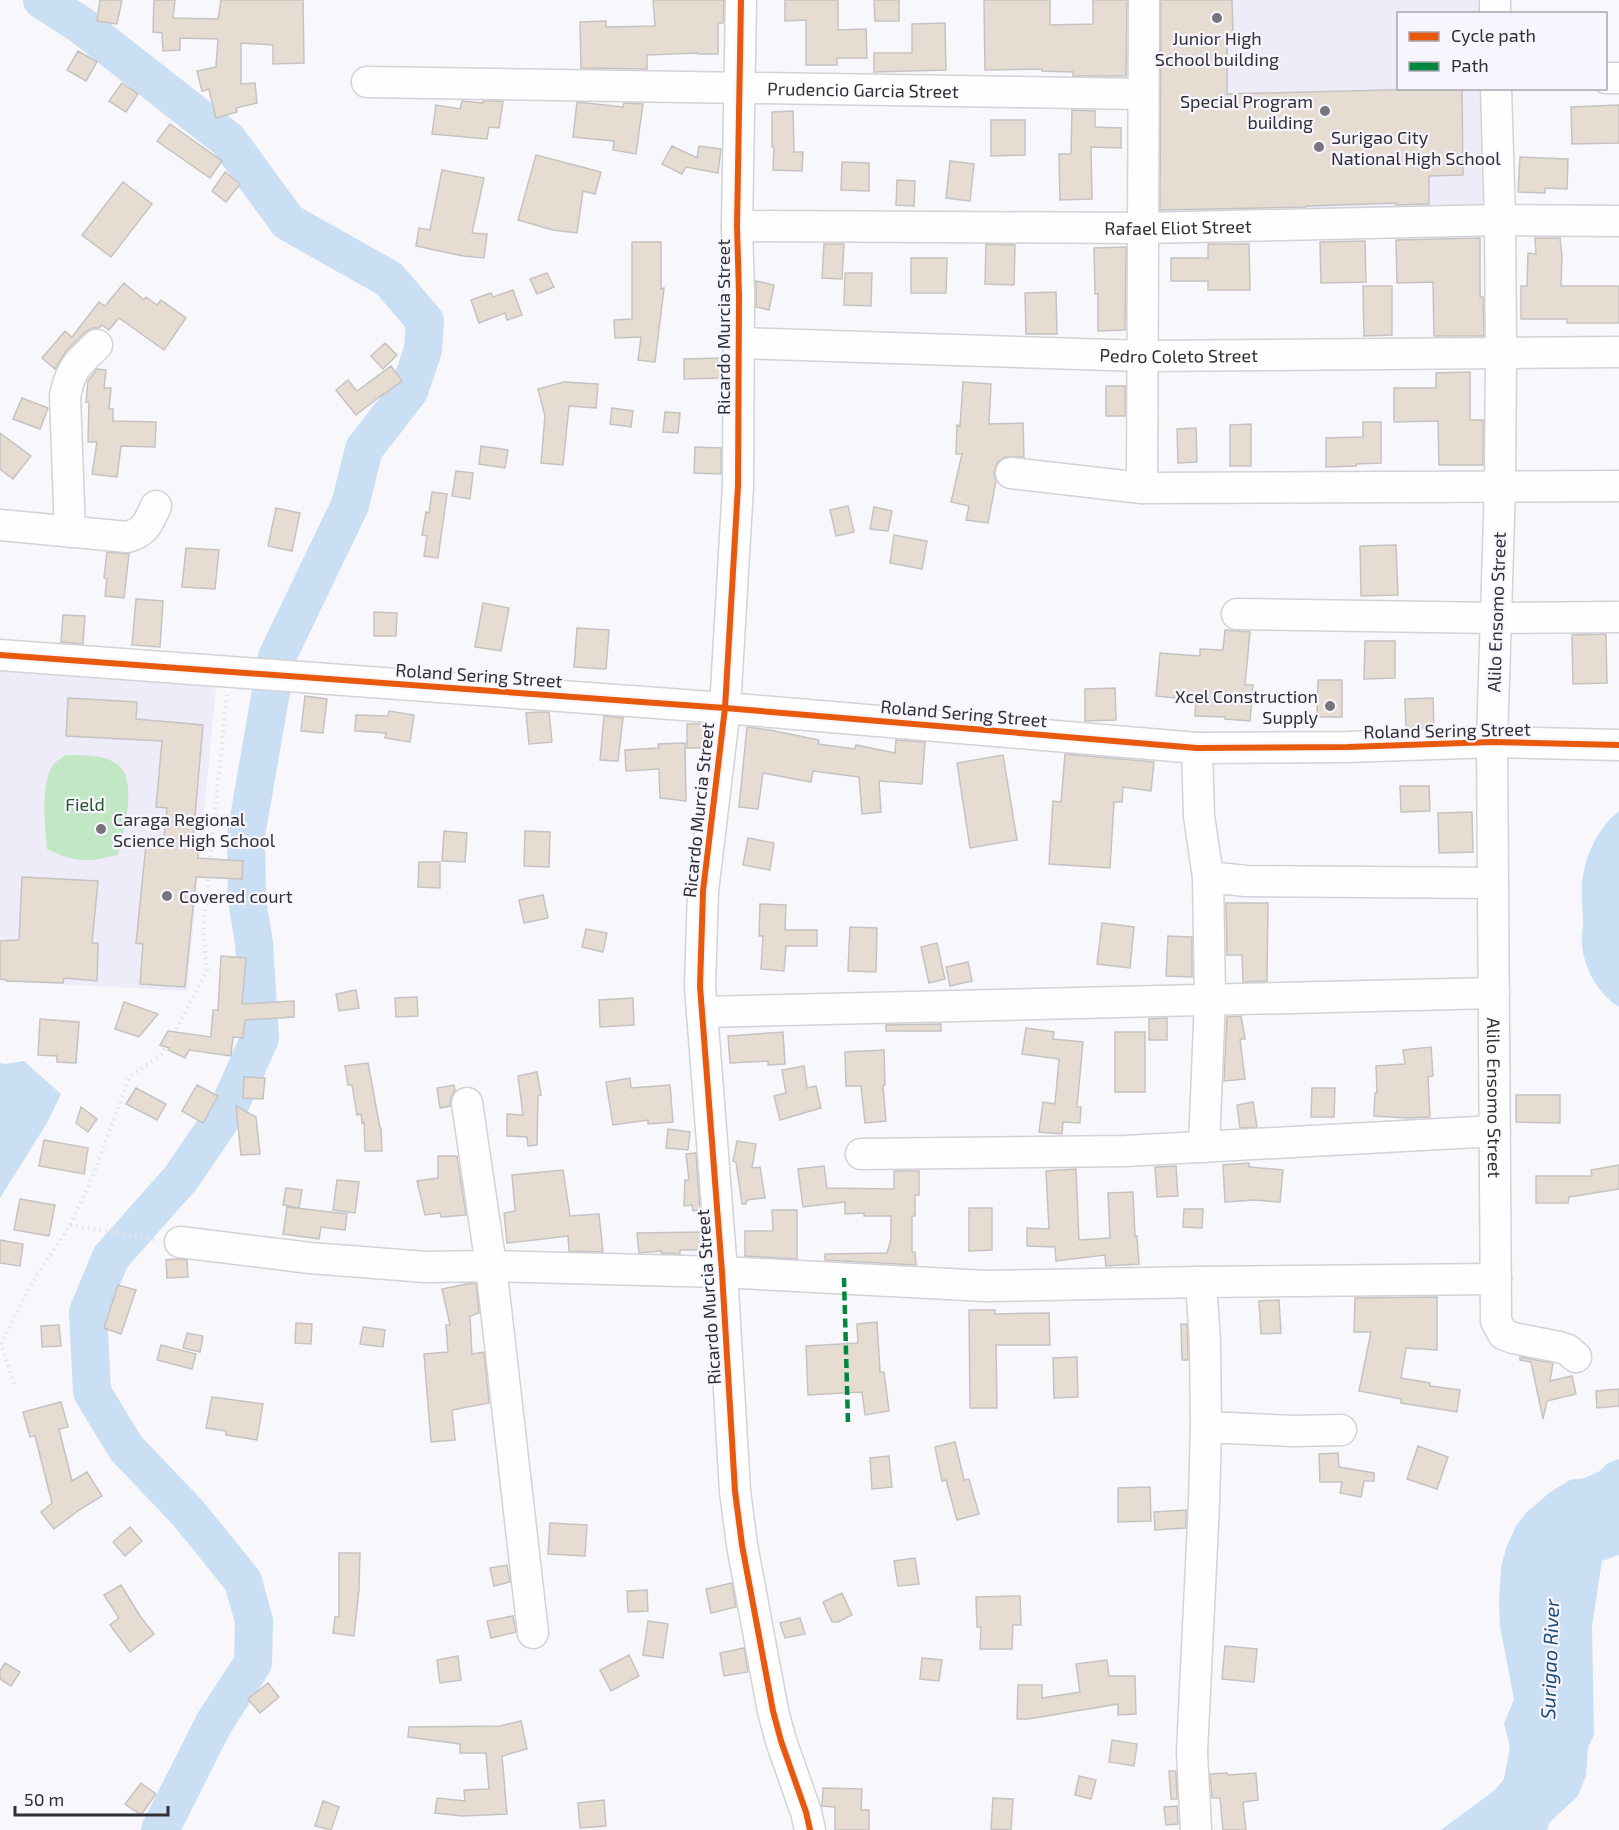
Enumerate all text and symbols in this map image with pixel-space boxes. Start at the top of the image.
marker: Junior High School building [1210,11,1224,25]
legend [1397,12,1607,90]
text: Cycle path [1451,24,1536,46]
place label: Junior High School building [1155,27,1279,70]
text: Path [1451,54,1489,76]
street label: Prudencio Garcia Street [767,77,959,102]
place label: Special Program building [1180,90,1313,133]
marker: Special Program building [1318,104,1332,118]
place label: Surigao City National High School [1331,126,1501,169]
marker: Surigao City National High School [1312,140,1326,154]
street label: Rafael Eliot Street [1104,215,1252,239]
street label: Ricardo Murcia Street [712,239,734,415]
street label: Pedro Coleto Street [1099,344,1258,367]
street label: Alilo Ensomo Street [1482,531,1510,693]
street label: Roland Sering Street [395,658,563,692]
place label: Xcel Construction Supply [1175,685,1318,728]
street label: Roland Sering Street [880,695,1048,731]
marker: Xcel Construction Supply [1323,699,1337,713]
street label: Roland Sering Street [1363,718,1531,742]
street label: Ricardo Murcia Street [678,721,718,899]
park label: Field [65,793,105,815]
place label: Caraga Regional Science High School [113,808,276,851]
marker: Caraga Regional Science High School [94,822,108,836]
place label: Covered court [179,885,293,907]
marker: Covered court [160,889,174,903]
street label: Alilo Ensomo Street [1483,1017,1506,1178]
street label: Ricardo Murcia Street [691,1208,725,1386]
water label: Surigao River [1535,1597,1563,1720]
scale bar [15,1779,168,1817]
text: 50 m [24,1788,64,1810]

